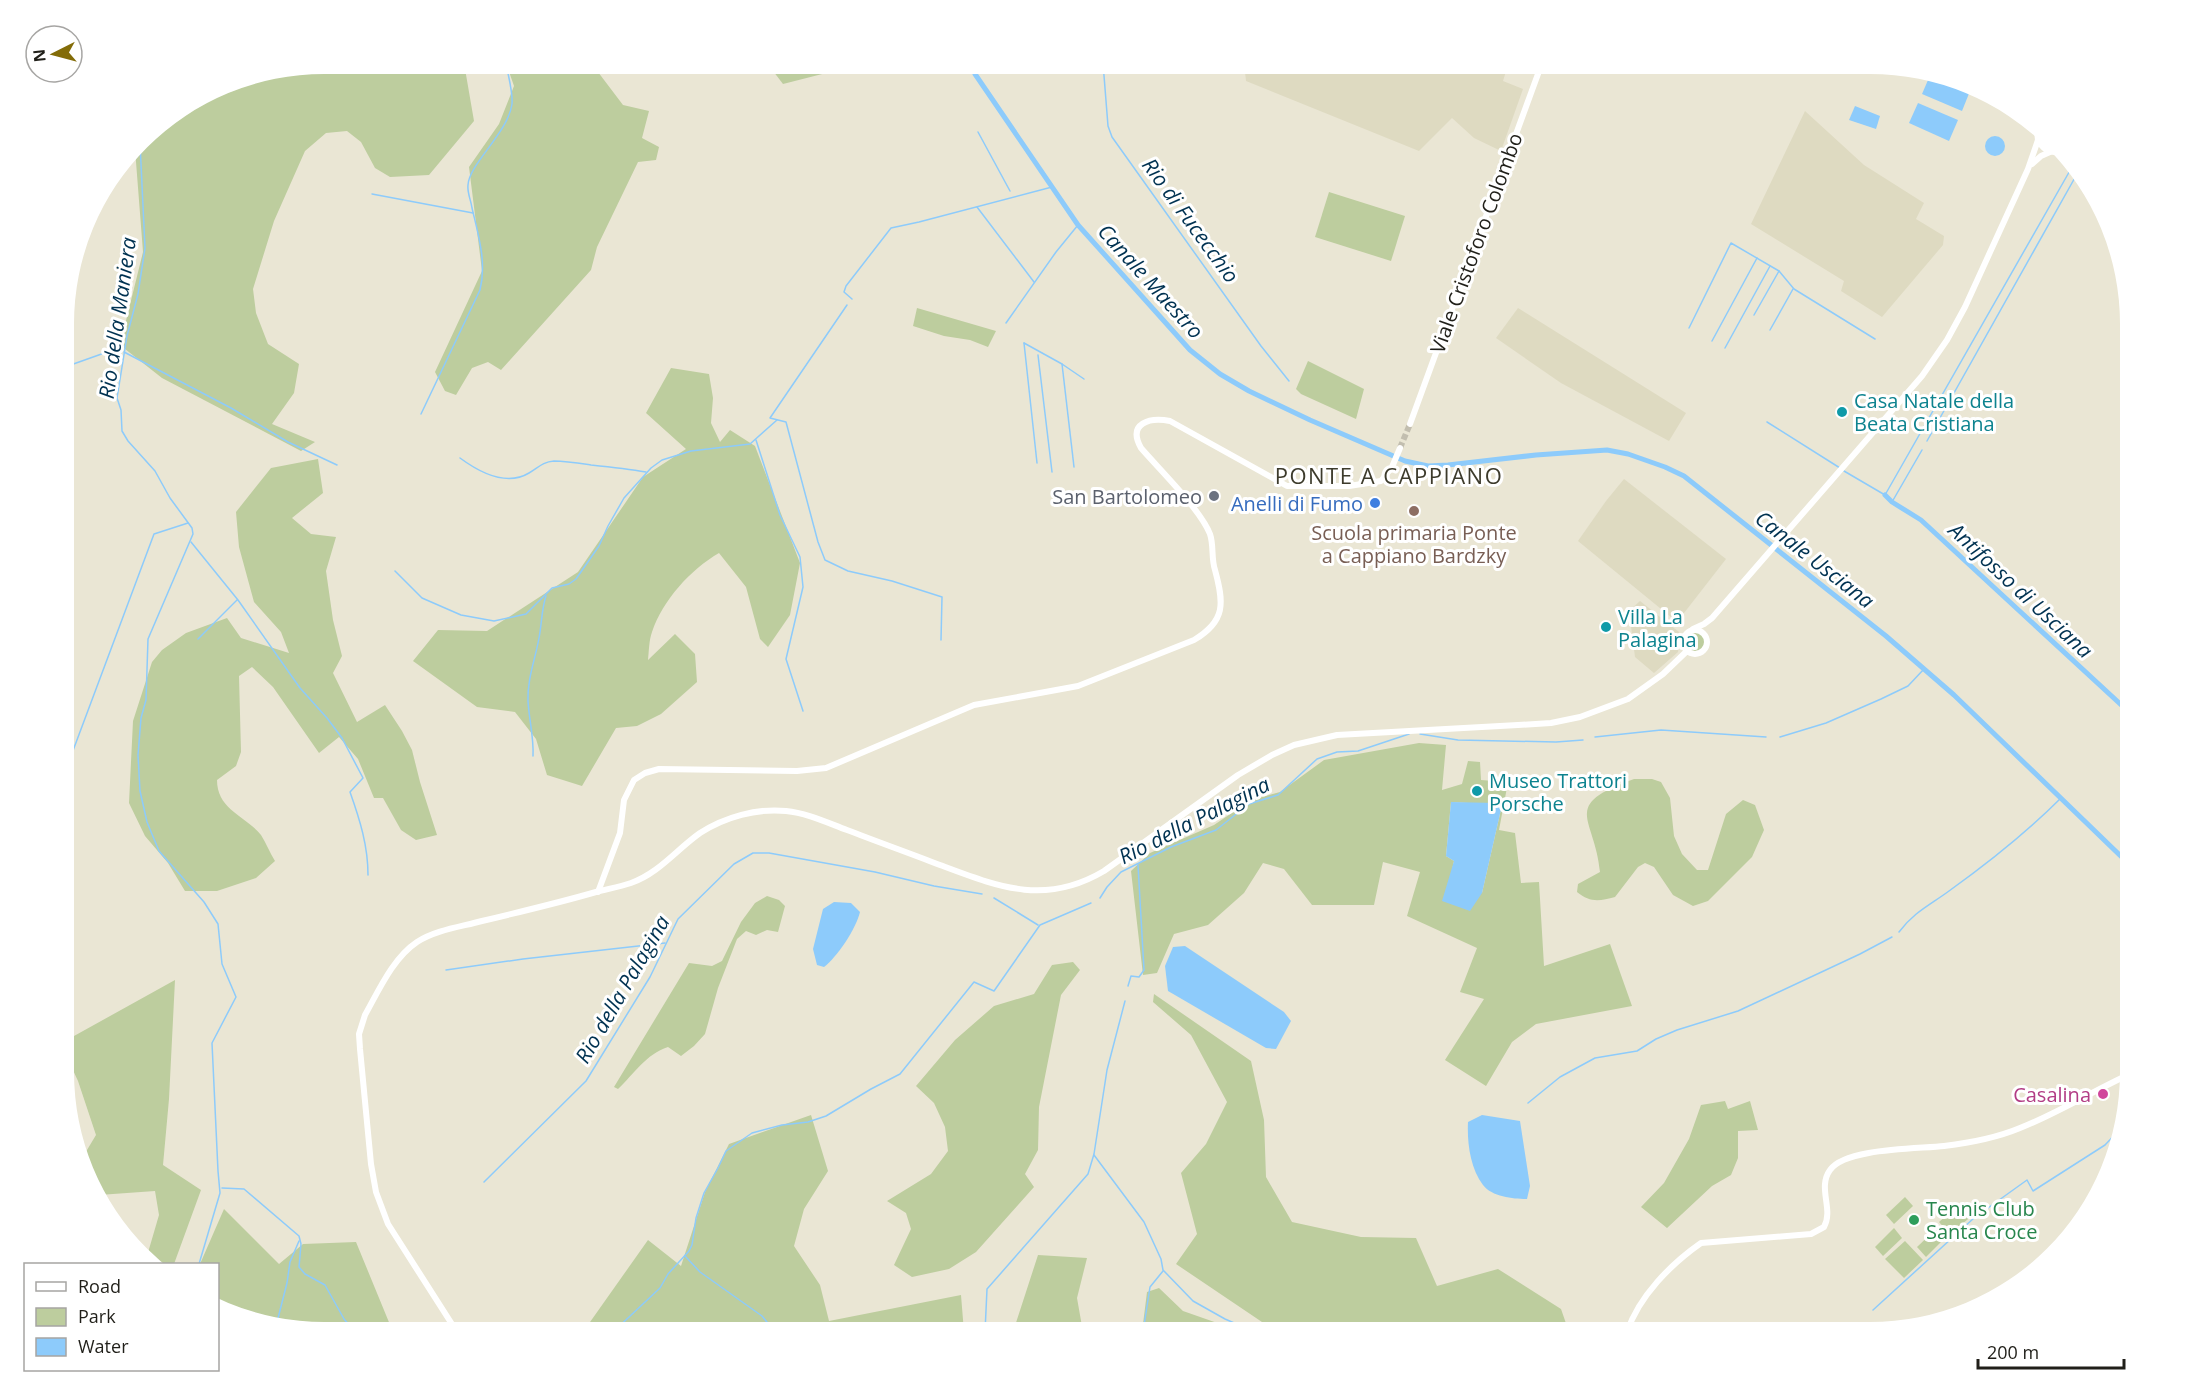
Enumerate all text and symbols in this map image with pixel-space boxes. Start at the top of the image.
north arrow [24,24,84,84]
text: N [27,48,51,63]
street label: Viale Cristoforo Colombo [1424,129,1528,357]
water label: Rio di Fucecchio [1136,152,1246,288]
water label: Canale Maestro [1092,218,1210,344]
water label: Rio della Maniera [92,235,142,400]
place label: Casa Natale della Beata Cristiana [1854,387,2014,437]
marker: Casa Natale della Beata Cristiana [1835,405,1849,419]
district label: PONTE A CAPPIANO [1275,460,1503,490]
place label: San Bartolomeo [1052,483,1202,510]
marker: San Bartolomeo [1207,489,1221,503]
place label: Anelli di Fumo [1231,490,1363,517]
marker: Anelli di Fumo [1368,496,1382,510]
marker: Scuola primaria Ponte a Cappiano Bardzky [1407,504,1421,518]
water label: Canale Usciana [1750,504,1880,614]
water label: Antifosso di Usciana [1942,515,2099,664]
place label: Scuola primaria Ponte a Cappiano Bardzky [1311,519,1517,569]
place label: Villa La Palagina [1618,603,1697,653]
marker: Villa La Palagina [1599,620,1613,634]
place label: Museo Trattori Porsche [1489,767,1627,817]
water label: Rio della Palagina [1114,770,1275,870]
marker: Museo Trattori Porsche [1470,784,1484,798]
water label: Rio della Palagina [568,910,676,1068]
place label: Casalina [2013,1081,2091,1108]
marker: Casalina [2096,1087,2110,1101]
place label: Tennis Club Santa Croce [1926,1195,2037,1245]
marker: Tennis Club Santa Croce [1907,1213,1921,1227]
legend [24,1263,219,1371]
text: Road [78,1274,121,1298]
text: Park [78,1304,116,1328]
scale bar [1978,1332,2124,1370]
text: Water [78,1334,129,1358]
text: 200 m [1987,1340,2039,1364]

